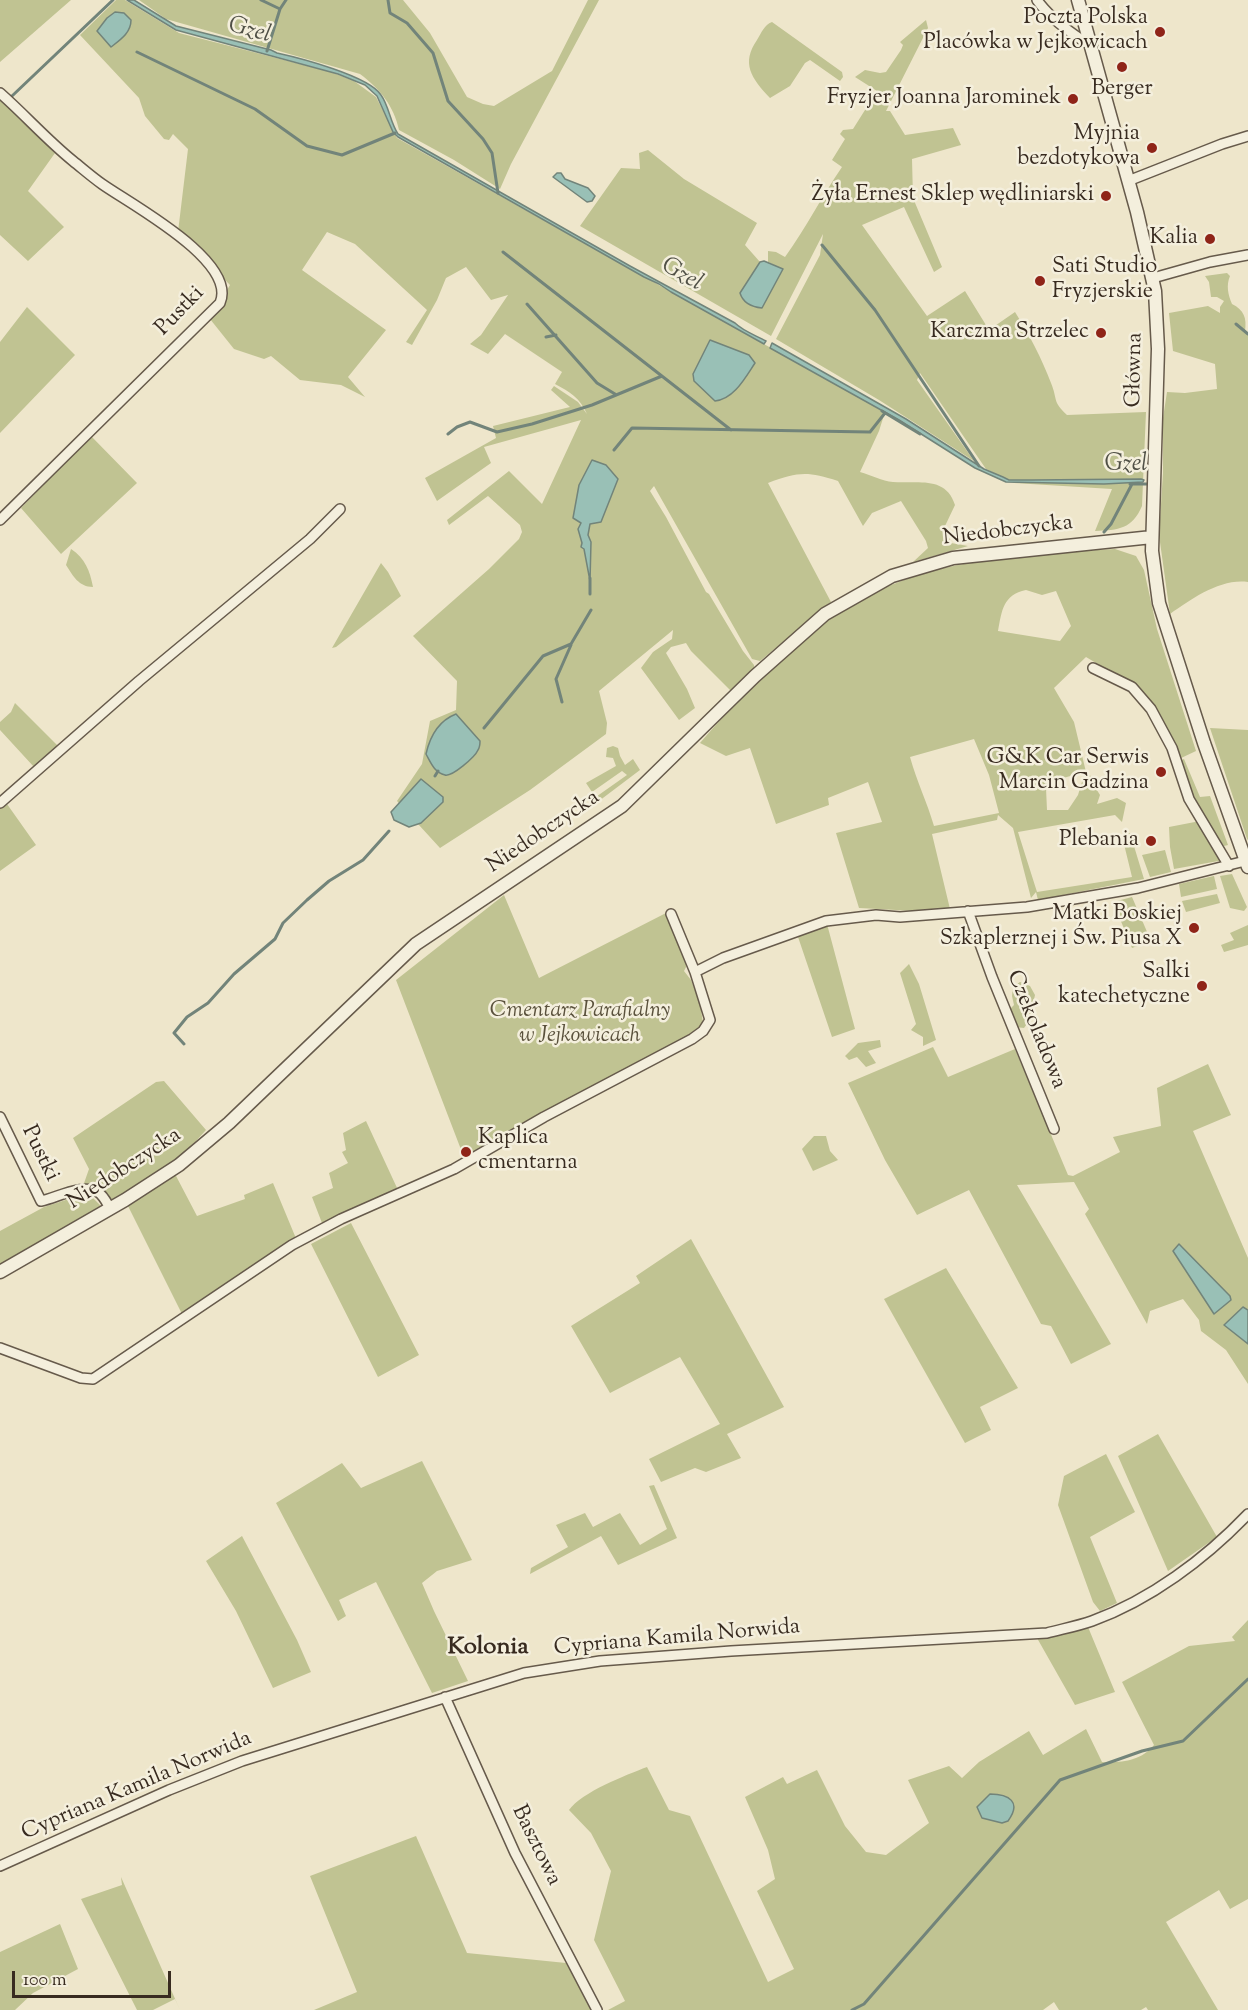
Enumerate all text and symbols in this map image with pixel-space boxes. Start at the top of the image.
place label: Poczta Polska Placówka w Jejkowicach [923,6,1148,57]
water label: Gzel [224,13,274,51]
marker: Poczta Polska Placówka w Jejkowicach [1153,25,1167,39]
marker: Berger [1115,60,1129,74]
place label: Berger [1091,77,1153,103]
place label: Fryzjer Joanna Jarominek [827,86,1061,112]
marker: Fryzjer Joanna Jarominek [1066,92,1080,106]
place label: Myjnia bezdotykowa [1017,122,1140,174]
marker: Myjnia bezdotykowa [1145,141,1159,155]
place label: Żyła Ernest Sklep wędliniarski [811,183,1094,209]
marker: Żyła Ernest Sklep wędliniarski [1099,189,1113,203]
place label: Kalia [1149,226,1198,252]
marker: Kalia [1203,232,1217,246]
water label: Gzel [655,253,707,299]
place label: Sati Studio Fryzjerskie [1052,255,1157,306]
marker: Sati Studio Fryzjerskie [1033,274,1047,288]
street label: Pustki [151,282,211,342]
place label: Karczma Strzelec [930,320,1089,346]
marker: Karczma Strzelec [1094,326,1108,340]
street label: Główna [1122,332,1150,408]
water label: Gzel [1104,452,1148,480]
street label: Niedobczycka [942,511,1074,553]
place label: G&K Car Serwis Marcin Gadzina [986,746,1149,798]
marker: G&K Car Serwis Marcin Gadzina [1154,765,1168,779]
street label: Niedobczycka [482,786,606,880]
place label: Plebania [1059,828,1139,854]
marker: Plebania [1144,834,1158,848]
place label: Matki Boskiej Szkaplerznej i Św. Piusa X [940,902,1182,954]
marker: Matki Boskiej Szkaplerznej i Św. Piusa X [1187,921,1201,935]
place label: Salki katechetyczne [1058,960,1190,1011]
street label: Czekoladowa [999,967,1071,1093]
marker: Salki katechetyczne [1195,979,1209,993]
park label: Cmentarz Parafialny w Jejkowicach [490,999,670,1050]
street label: Pustki [14,1122,64,1186]
street label: Niedobczycka [63,1123,187,1217]
place label: Kaplica cmentarna [478,1126,578,1178]
marker: Kaplica cmentarna [459,1145,473,1159]
street label: Cypriana Kamila Norwida [553,1615,801,1663]
district label: Kolonia [448,1635,528,1663]
street label: Cypriana Kamila Norwida [18,1727,256,1847]
street label: Basztowa [504,1801,566,1891]
scale bar [15,1959,174,1997]
text: 100 m [23,1968,67,1994]

